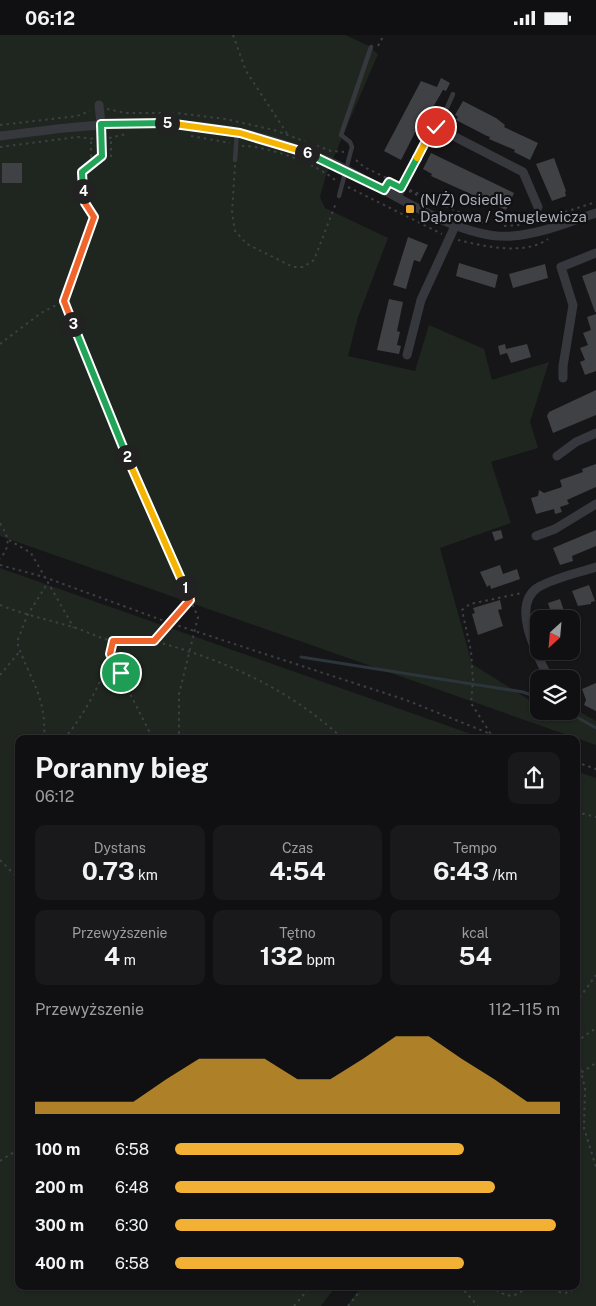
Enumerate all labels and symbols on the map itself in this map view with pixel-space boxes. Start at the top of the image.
pin [415,106,457,148]
pin: 5 [154,111,180,135]
pin: 6 [294,141,320,165]
pin: 4 [70,179,96,203]
place label: (N/Ż) Osiedle Dąbrowa / Smuglewicza [420,190,587,225]
marker: (N/Ż) Osiedle Dąbrowa / Smuglewicza [404,203,416,215]
pin: 3 [60,311,86,337]
pin: 2 [114,445,140,469]
pin: 1 [172,575,198,601]
north arrow [530,610,580,660]
pin [100,652,142,694]

